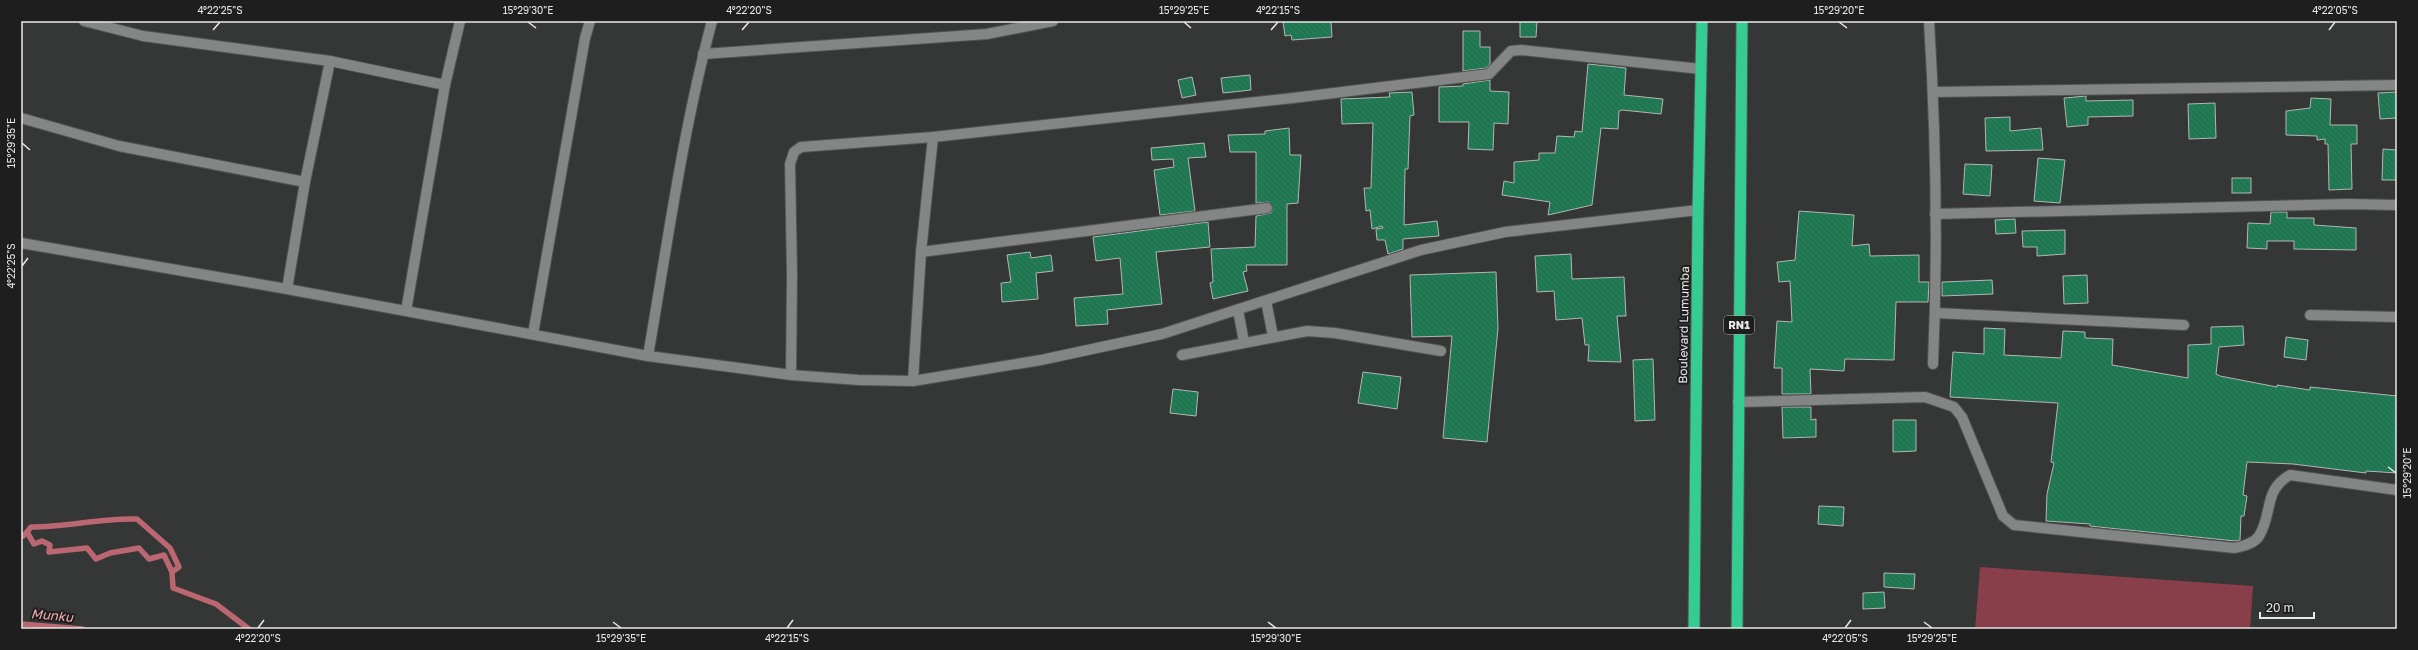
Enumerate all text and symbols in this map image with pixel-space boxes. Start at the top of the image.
text: 4°22'25"S [197,4,243,16]
text: 15°29'30"E [503,4,553,16]
text: 4°22'20"S [726,4,772,16]
text: 15°29'25"E [1159,4,1209,16]
text: 4°22'15"S [1256,4,1300,16]
text: 15°29'20"E [1814,4,1864,16]
text: 4°22'05"S [2312,4,2358,16]
text: 15°29'35"E [5,118,17,168]
text: 4°22'25"S [5,243,17,289]
street label: Boulevard Lumumba [1675,266,1692,384]
road number: RN1 [1724,316,1754,334]
text: 15°29'20"E [2401,448,2413,498]
scale bar [2260,594,2314,620]
text: 20 m [2266,600,2294,615]
water label: Munku [30,605,75,625]
text: 4°22'20"S [235,632,281,644]
text: 15°29'35"E [596,632,646,644]
text: 4°22'15"S [765,632,809,644]
text: 15°29'30"E [1251,632,1301,644]
text: 4°22'05"S [1822,632,1868,644]
text: 15°29'25"E [1907,632,1957,644]

